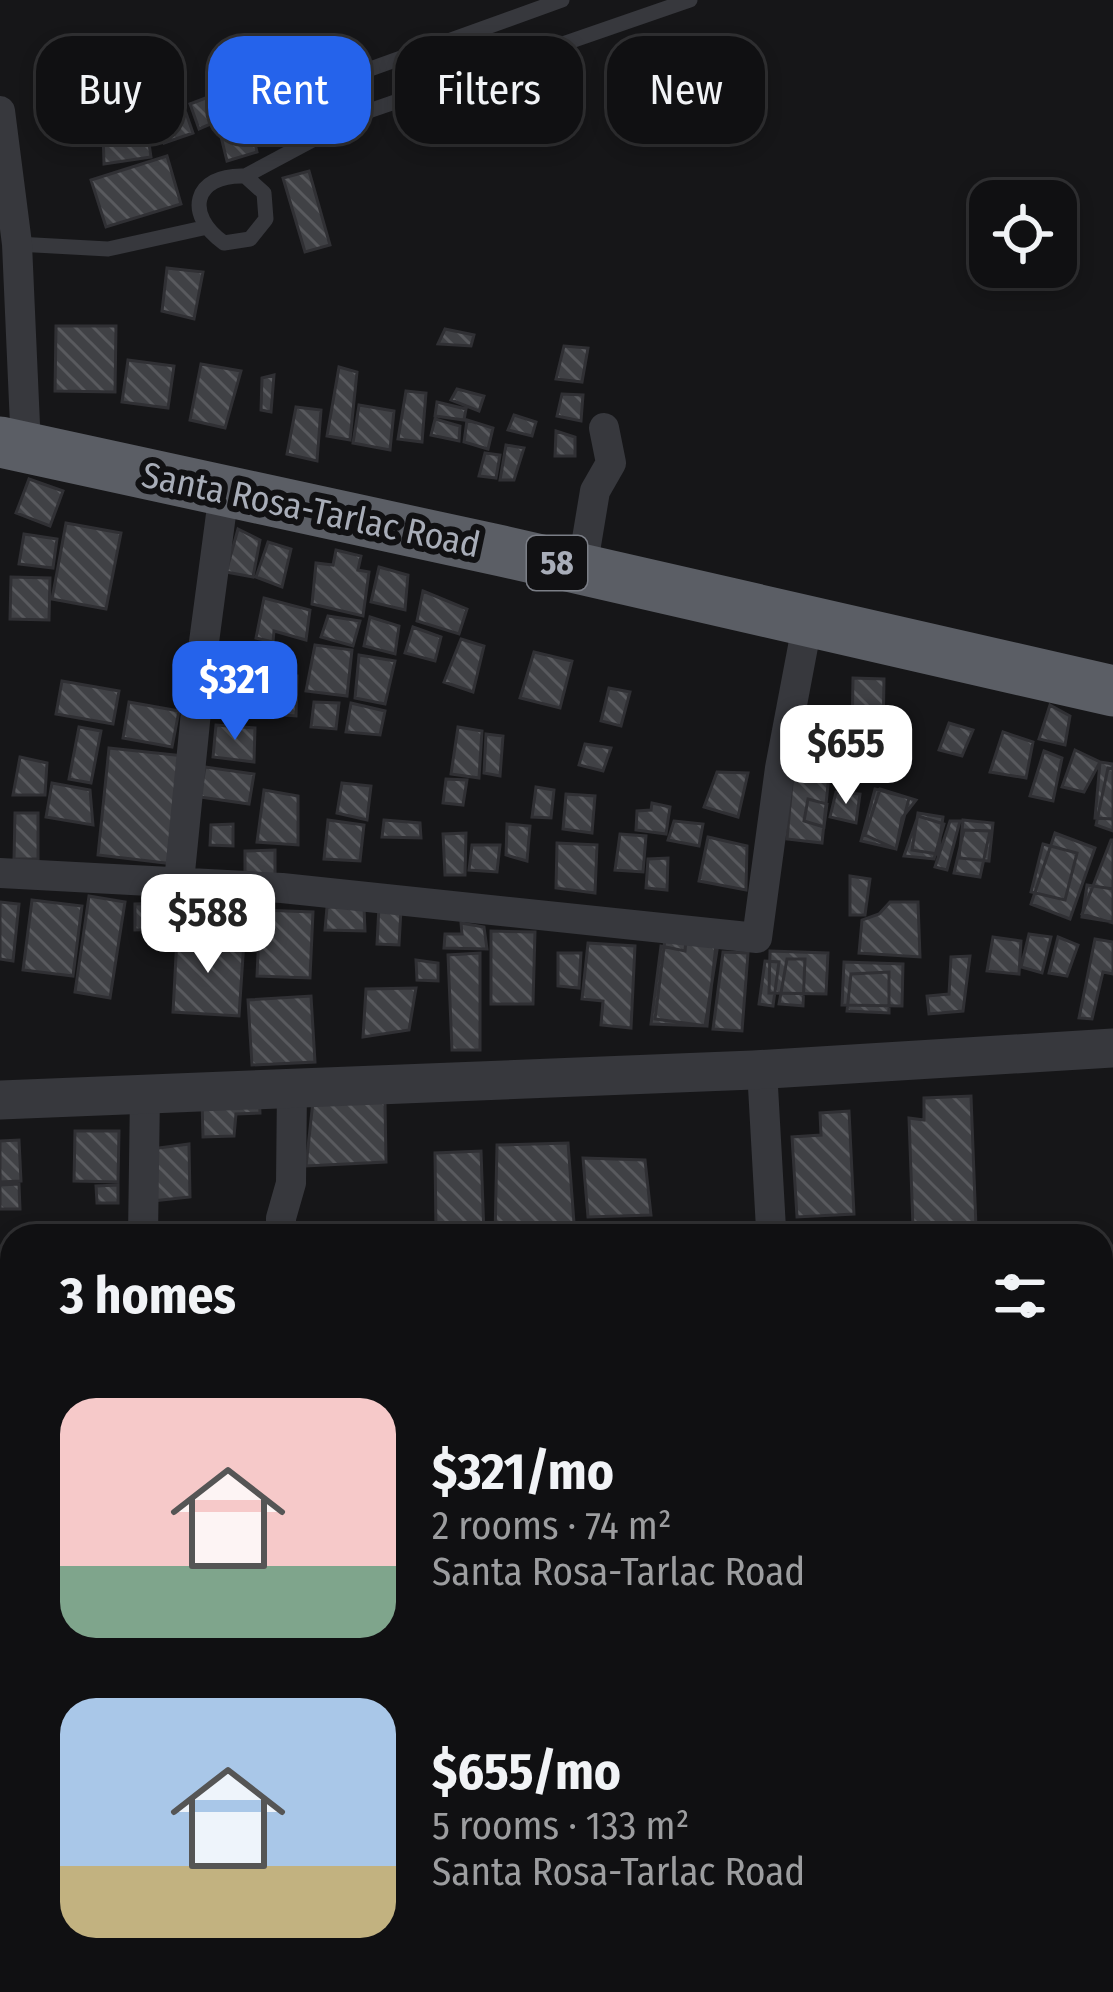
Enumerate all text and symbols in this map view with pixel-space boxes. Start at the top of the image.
chip: Buy [36,36,184,144]
chip: Rent [208,36,371,144]
chip: Filters [395,36,583,144]
chip: New [607,36,765,144]
map controls [969,180,1077,288]
button: locate [969,180,1077,288]
street label: Santa Rosa-Tarlac Road [138,453,484,567]
road number: 58 [527,536,587,590]
pin: $321 [164,641,306,743]
text: $321 [199,657,271,703]
pin: $655 [775,705,917,807]
text: $655 [807,721,885,767]
pin: $588 [137,874,279,976]
text: $588 [168,890,248,936]
icon: filters [987,1263,1053,1329]
text: 3 homes [60,1265,236,1327]
text: $321/mo [432,1441,614,1503]
icon: home [156,1446,300,1590]
text: 2 rooms · 74 m² [432,1503,672,1549]
text: Santa Rosa-Tarlac Road [432,1549,805,1595]
text: $655/mo [432,1741,621,1803]
icon: home [156,1746,300,1890]
text: 5 rooms · 133 m² [432,1803,689,1849]
text: Santa Rosa-Tarlac Road [432,1849,805,1895]

